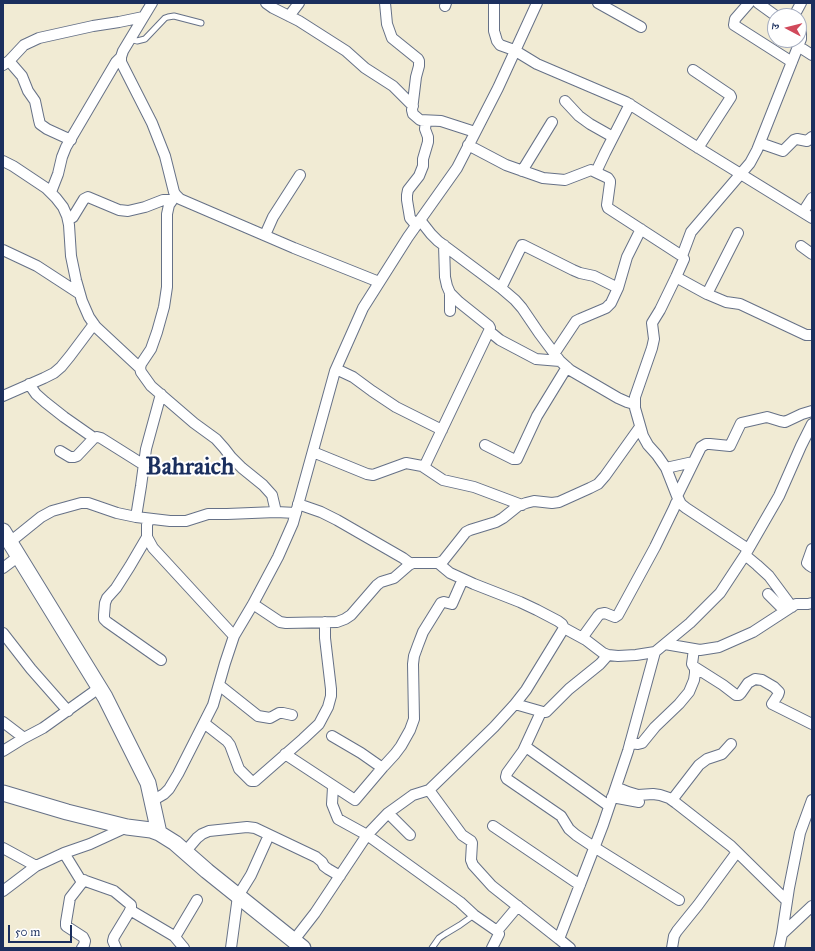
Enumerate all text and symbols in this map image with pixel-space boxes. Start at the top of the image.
north arrow [767,8,807,48]
text: उ [769,23,782,30]
district label: Bahraich [146,454,234,482]
scale bar [10,917,74,943]
text: 50 m [15,925,40,939]

